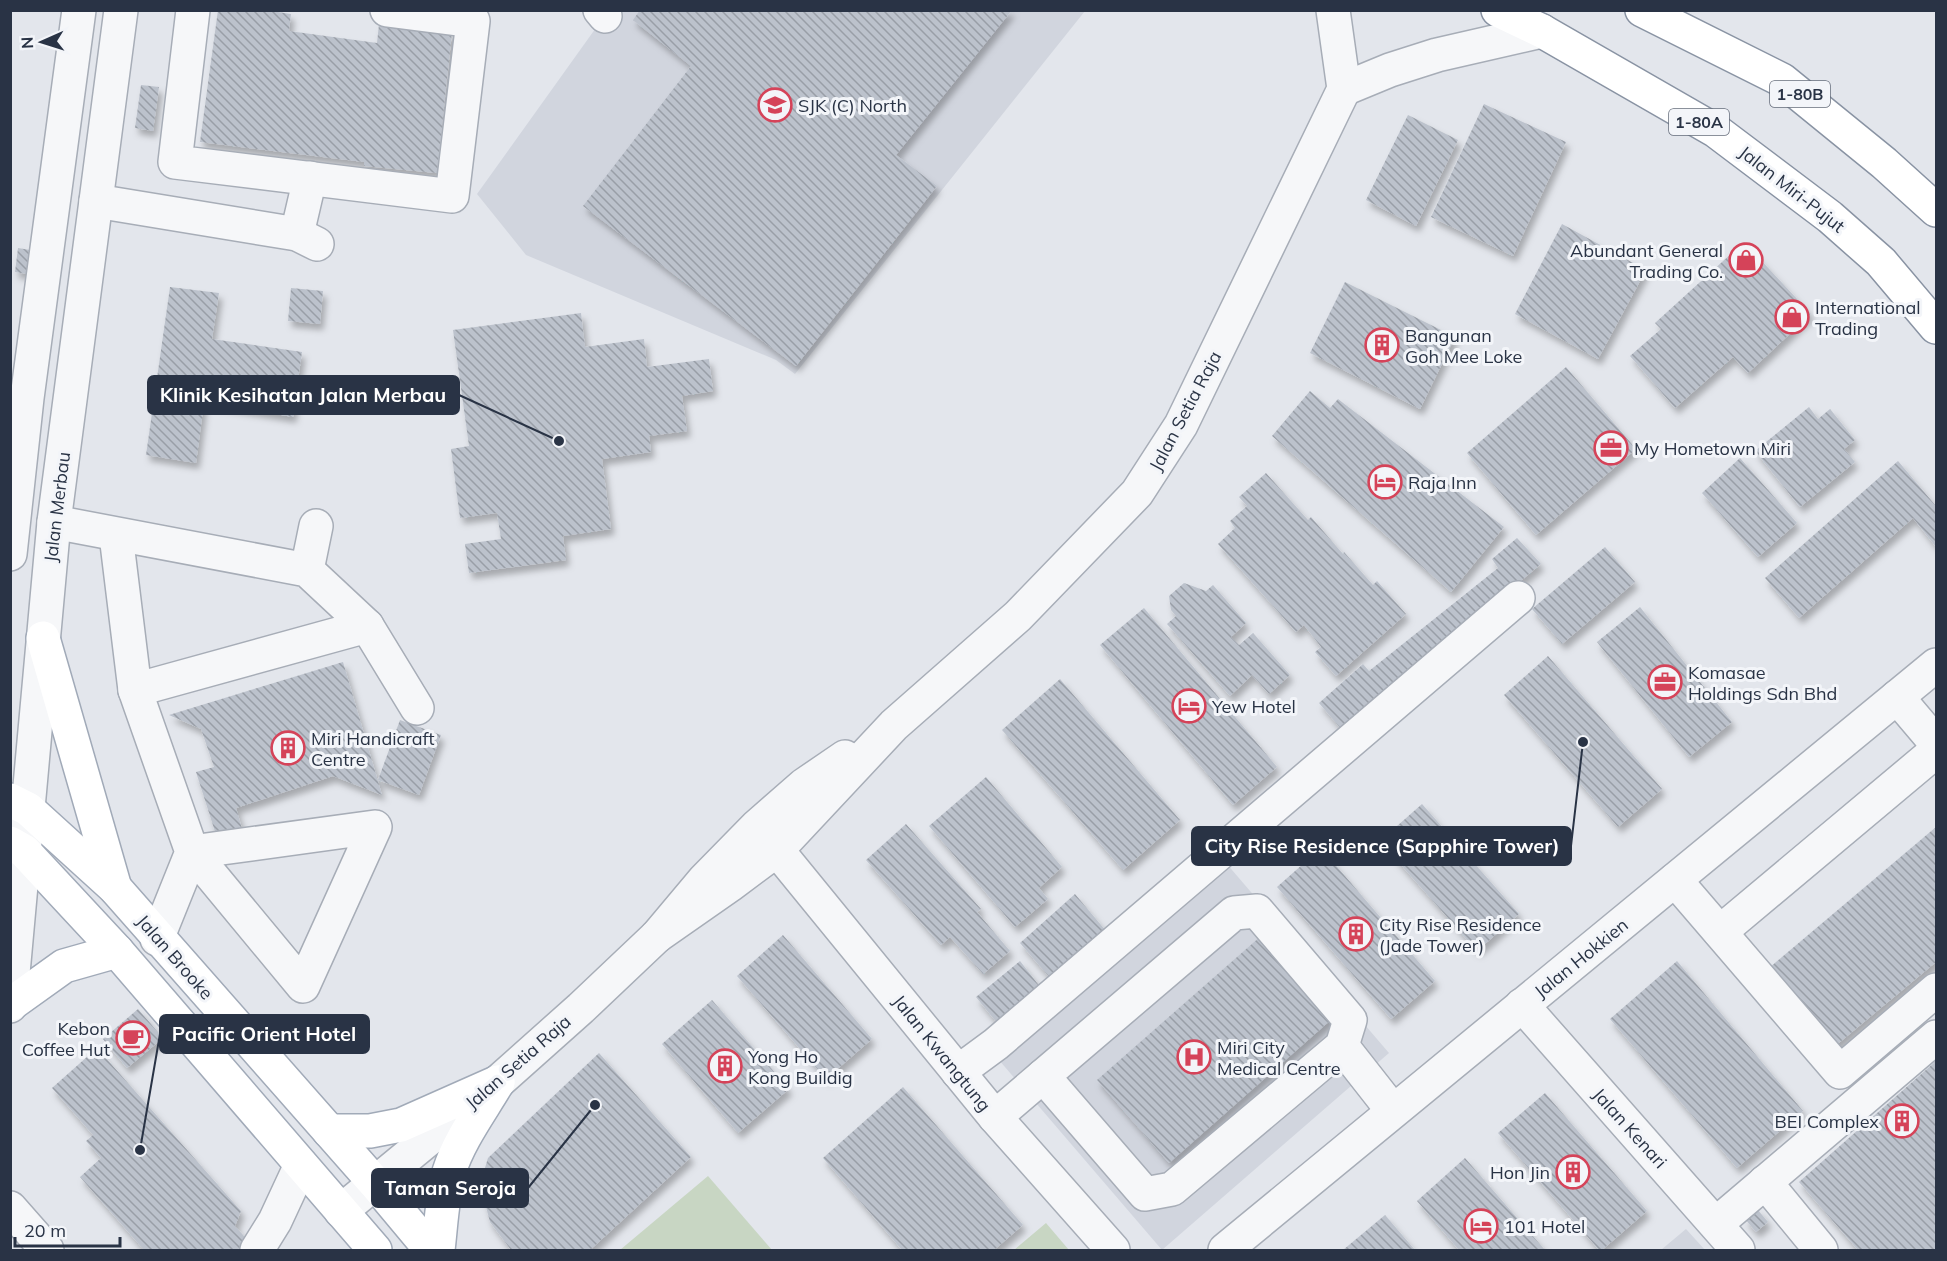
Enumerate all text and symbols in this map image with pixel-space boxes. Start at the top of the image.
north arrow [12,12,72,72]
text: N [17,36,37,49]
road number: 1-80B [1770,81,1830,107]
school or university icon: SJK (C) North [757,87,793,123]
place label: SJK (C) North [798,94,907,117]
road number: 1-80A [1669,109,1729,135]
street label: Jalan Miri-Pujut [1734,140,1850,238]
place label: Abundant General Trading Co. [1570,239,1723,283]
shop icon: Abundant General Trading Co. [1728,242,1764,278]
place label: International Trading [1815,296,1921,340]
shop icon: International Trading [1774,299,1810,335]
place label: Bangunan Goh Mee Loke [1405,324,1522,368]
building icon: Bangunan Goh Mee Loke [1364,327,1400,363]
street label: Jalan Setia Raja [1144,347,1226,475]
callout: Klinik Kesihatan Jalan Merbau [148,376,459,414]
text: Klinik Kesihatan Jalan Merbau [160,382,446,407]
office icon: My Hometown Miri [1593,430,1629,466]
place label: My Hometown Miri [1634,437,1791,460]
street label: Jalan Merbau [39,451,75,563]
hotel icon: Raja Inn [1367,464,1403,500]
place label: Raja Inn [1408,471,1477,494]
place label: Komasae Holdings Sdn Bhd [1688,661,1837,705]
office icon: Komasae Holdings Sdn Bhd [1647,664,1683,700]
hotel icon: Yew Hotel [1171,688,1207,724]
place label: Yew Hotel [1211,695,1296,718]
place label: Miri Handicraft Centre [311,727,435,771]
building icon: Miri Handicraft Centre [270,730,306,766]
callout: City Rise Residence (Sapphire Tower) [1192,827,1571,865]
text: City Rise Residence (Sapphire Tower) [1204,833,1560,858]
street label: Jalan Brooke [132,910,218,1004]
place label: City Rise Residence (Jade Tower) [1379,913,1541,957]
street label: Jalan Hokkien [1529,913,1633,1003]
building icon: City Rise Residence (Jade Tower) [1338,916,1374,952]
street label: Jalan Kwangtung [888,990,996,1116]
street label: Jalan Setia Raja [460,1010,576,1114]
callout: Pacific Orient Hotel [160,1015,369,1053]
place label: Kebon Coffee Hut [22,1017,110,1061]
cafe icon: Kebon Coffee Hut [115,1020,151,1056]
text: Pacific Orient Hotel [172,1021,356,1046]
place label: Miri City Medical Centre [1217,1036,1340,1080]
hospital icon: Miri City Medical Centre [1176,1039,1212,1075]
place label: Yong Ho Kong Buildig [747,1045,853,1089]
building icon: Yong Ho Kong Buildig [707,1048,743,1084]
street label: Jalan Kenari [1588,1083,1672,1173]
building icon: BEI Complex [1884,1103,1920,1139]
place label: BEI Complex [1775,1110,1879,1133]
building icon: Hon Jin [1555,1154,1591,1190]
place label: Hon Jin [1490,1161,1550,1184]
callout: Taman Seroja [372,1169,528,1207]
text: Taman Seroja [384,1175,516,1200]
hotel icon: 101 Hotel [1463,1208,1499,1244]
scale bar [15,1210,120,1248]
place label: 101 Hotel [1504,1215,1585,1238]
text: 20 m [24,1219,66,1242]

